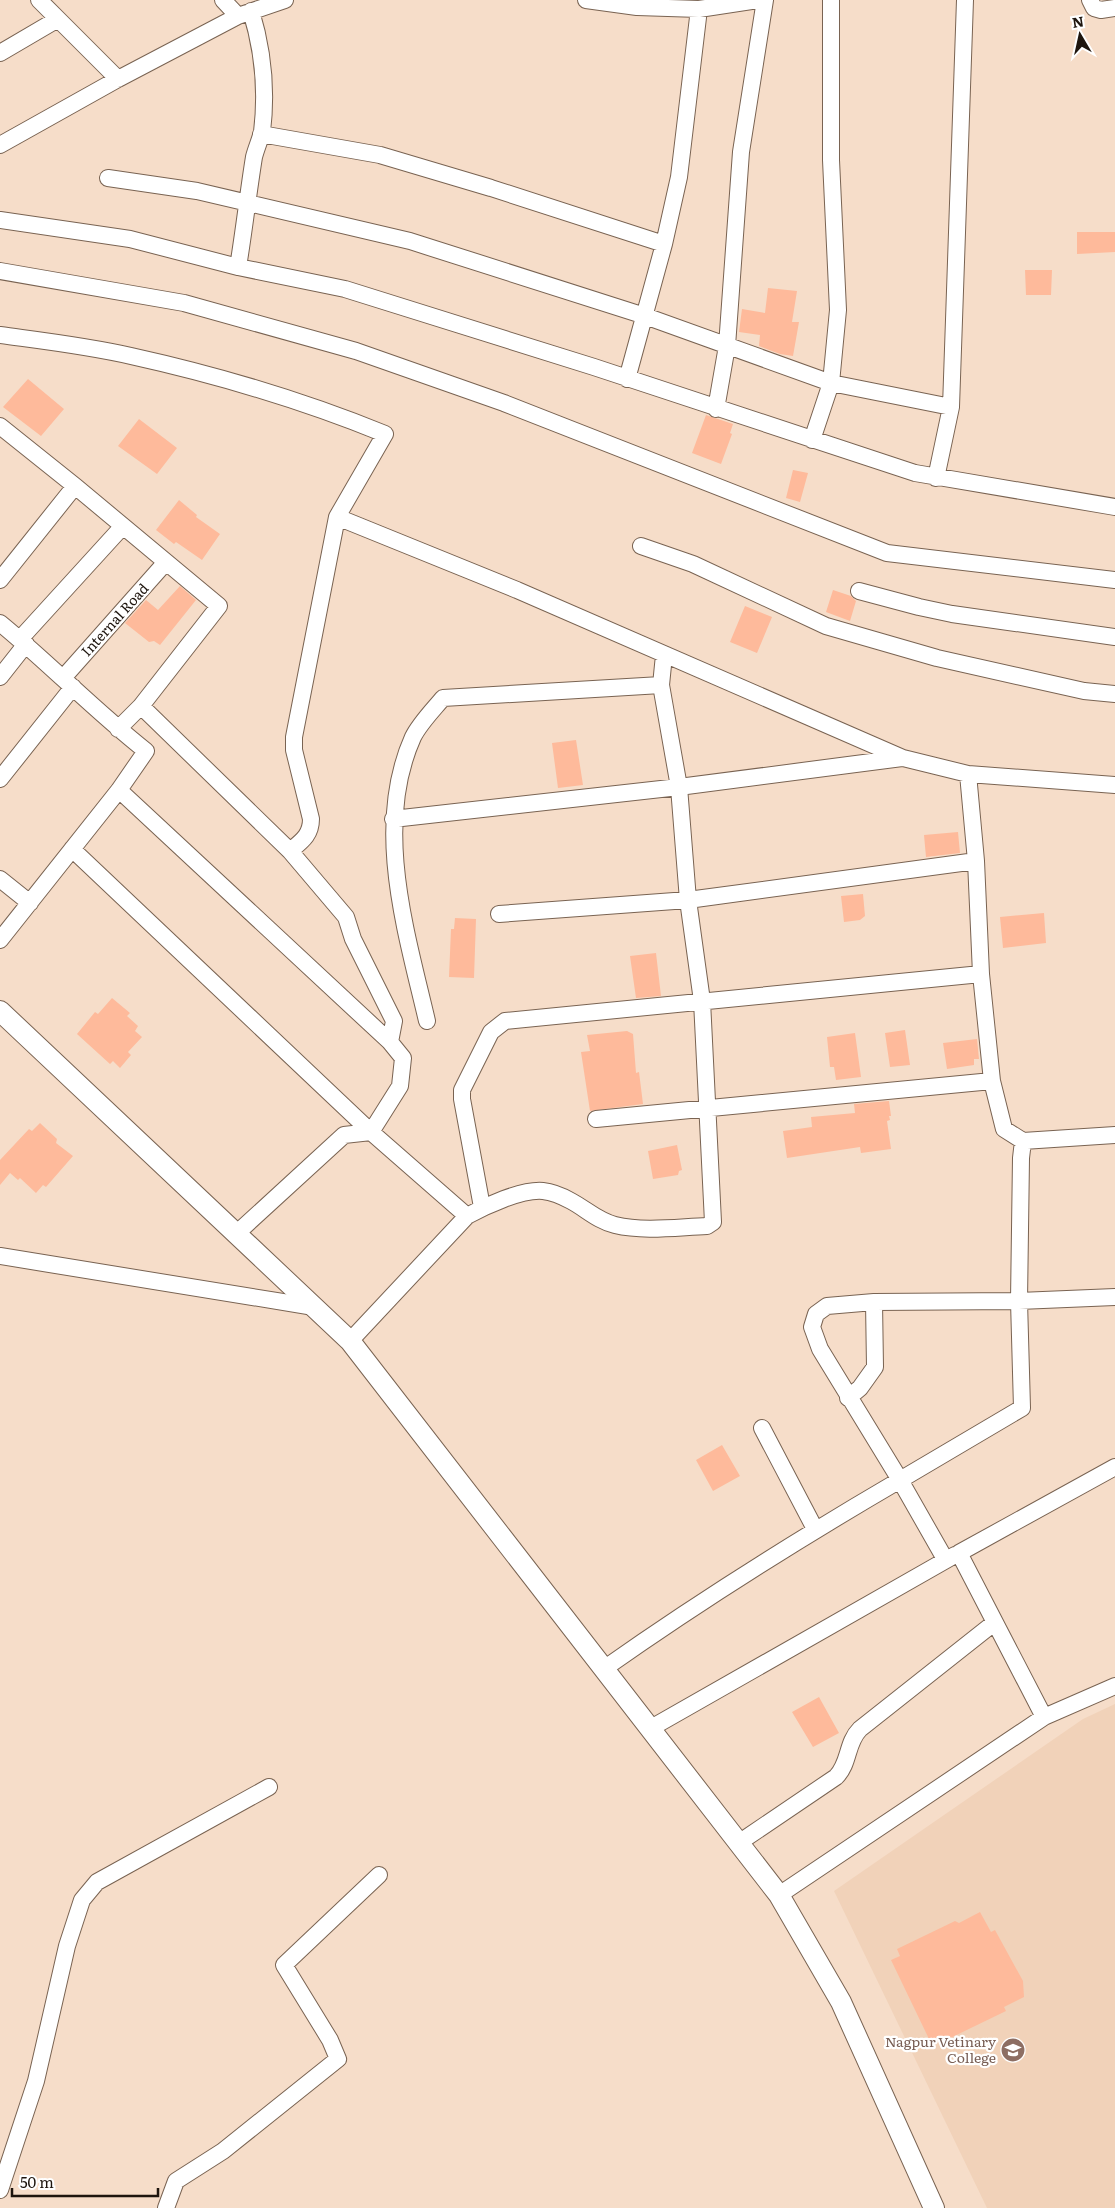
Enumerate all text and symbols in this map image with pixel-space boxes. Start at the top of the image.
north arrow [1055,10,1105,60]
text: N [1070,10,1085,32]
street label: Internal Road [76,578,153,660]
place label: Nagpur Vetinary College [885,2031,997,2067]
school or university icon: Nagpur Vetinary College [1000,2037,1026,2063]
scale bar [12,2166,159,2198]
text: 50 m [20,2170,54,2193]

